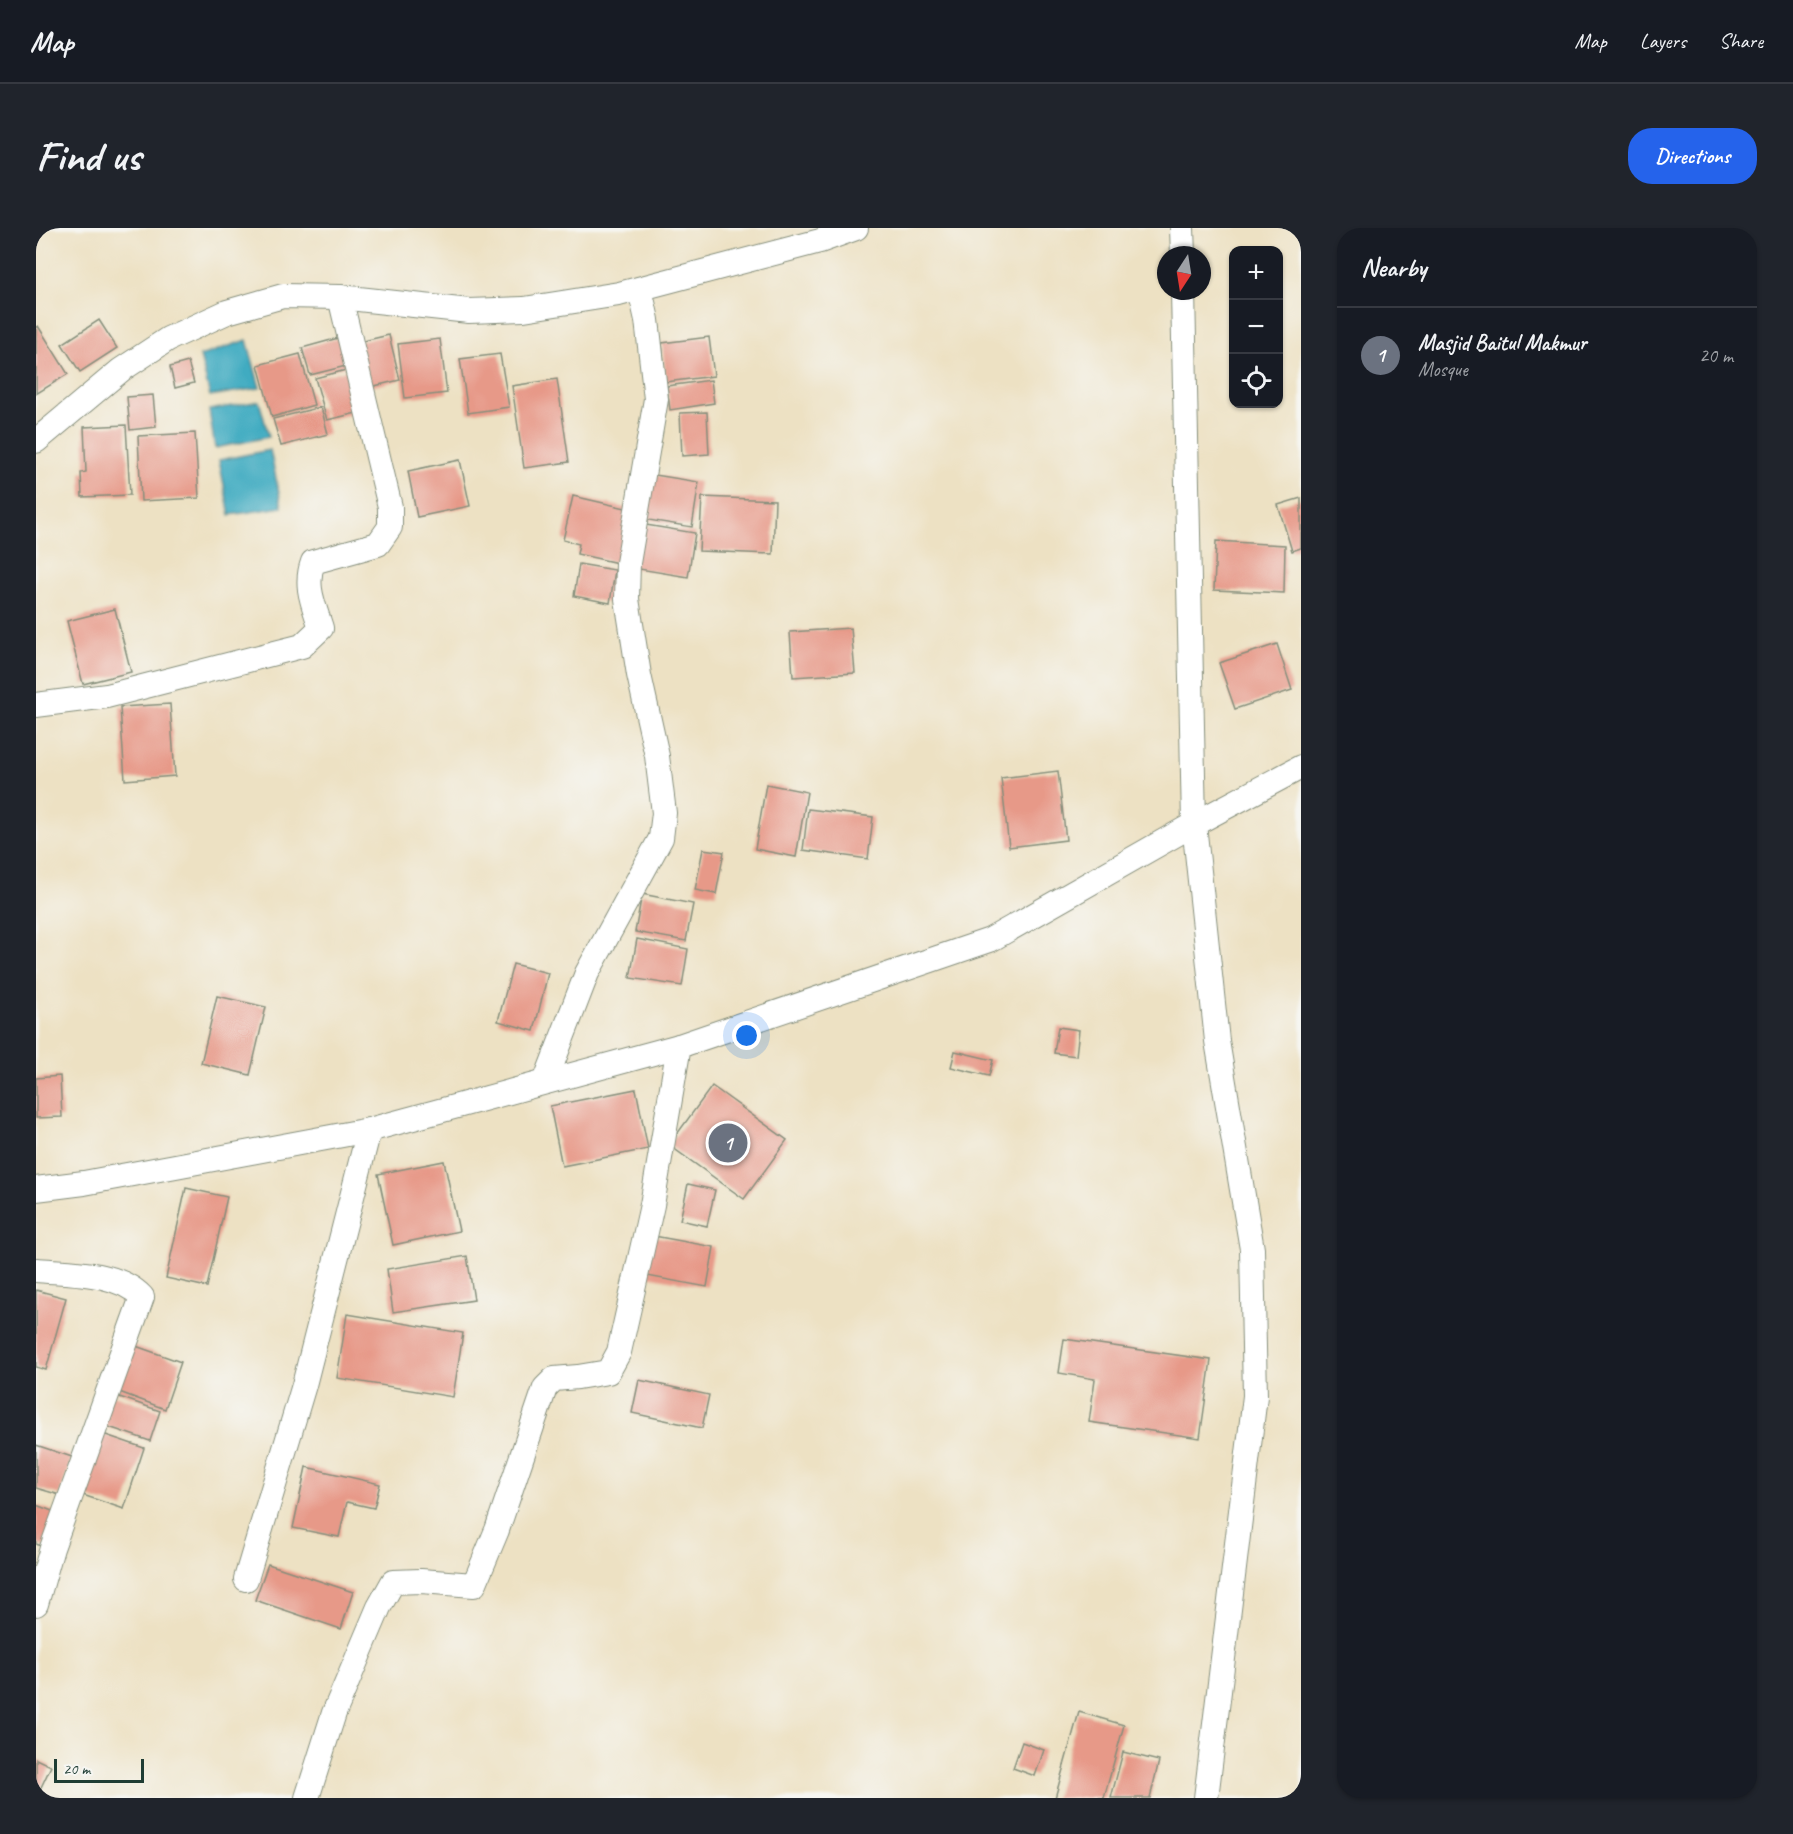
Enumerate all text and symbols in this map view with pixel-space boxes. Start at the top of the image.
text: Map [30,24,73,59]
text: Map [1574,28,1607,54]
text: Layers [1640,28,1686,54]
text: Share [1719,28,1763,54]
button: Directions [1628,128,1757,184]
text: Find us [36,130,141,183]
north arrow [1157,246,1211,300]
map controls [1229,246,1283,408]
button: + [1229,246,1283,300]
text: Nearby [1361,251,1426,284]
button: − [1229,300,1283,354]
text: Masjid Baitul Makmur [1418,329,1586,357]
text: 1 [1376,343,1385,368]
text: 20 m [1699,343,1733,368]
button: locate [1229,354,1283,408]
text: Mosque [1418,357,1468,382]
your location [732,1021,761,1050]
pin: 1 [708,1120,748,1166]
scale bar [54,1756,144,1784]
text: 20 m [63,1759,90,1779]

